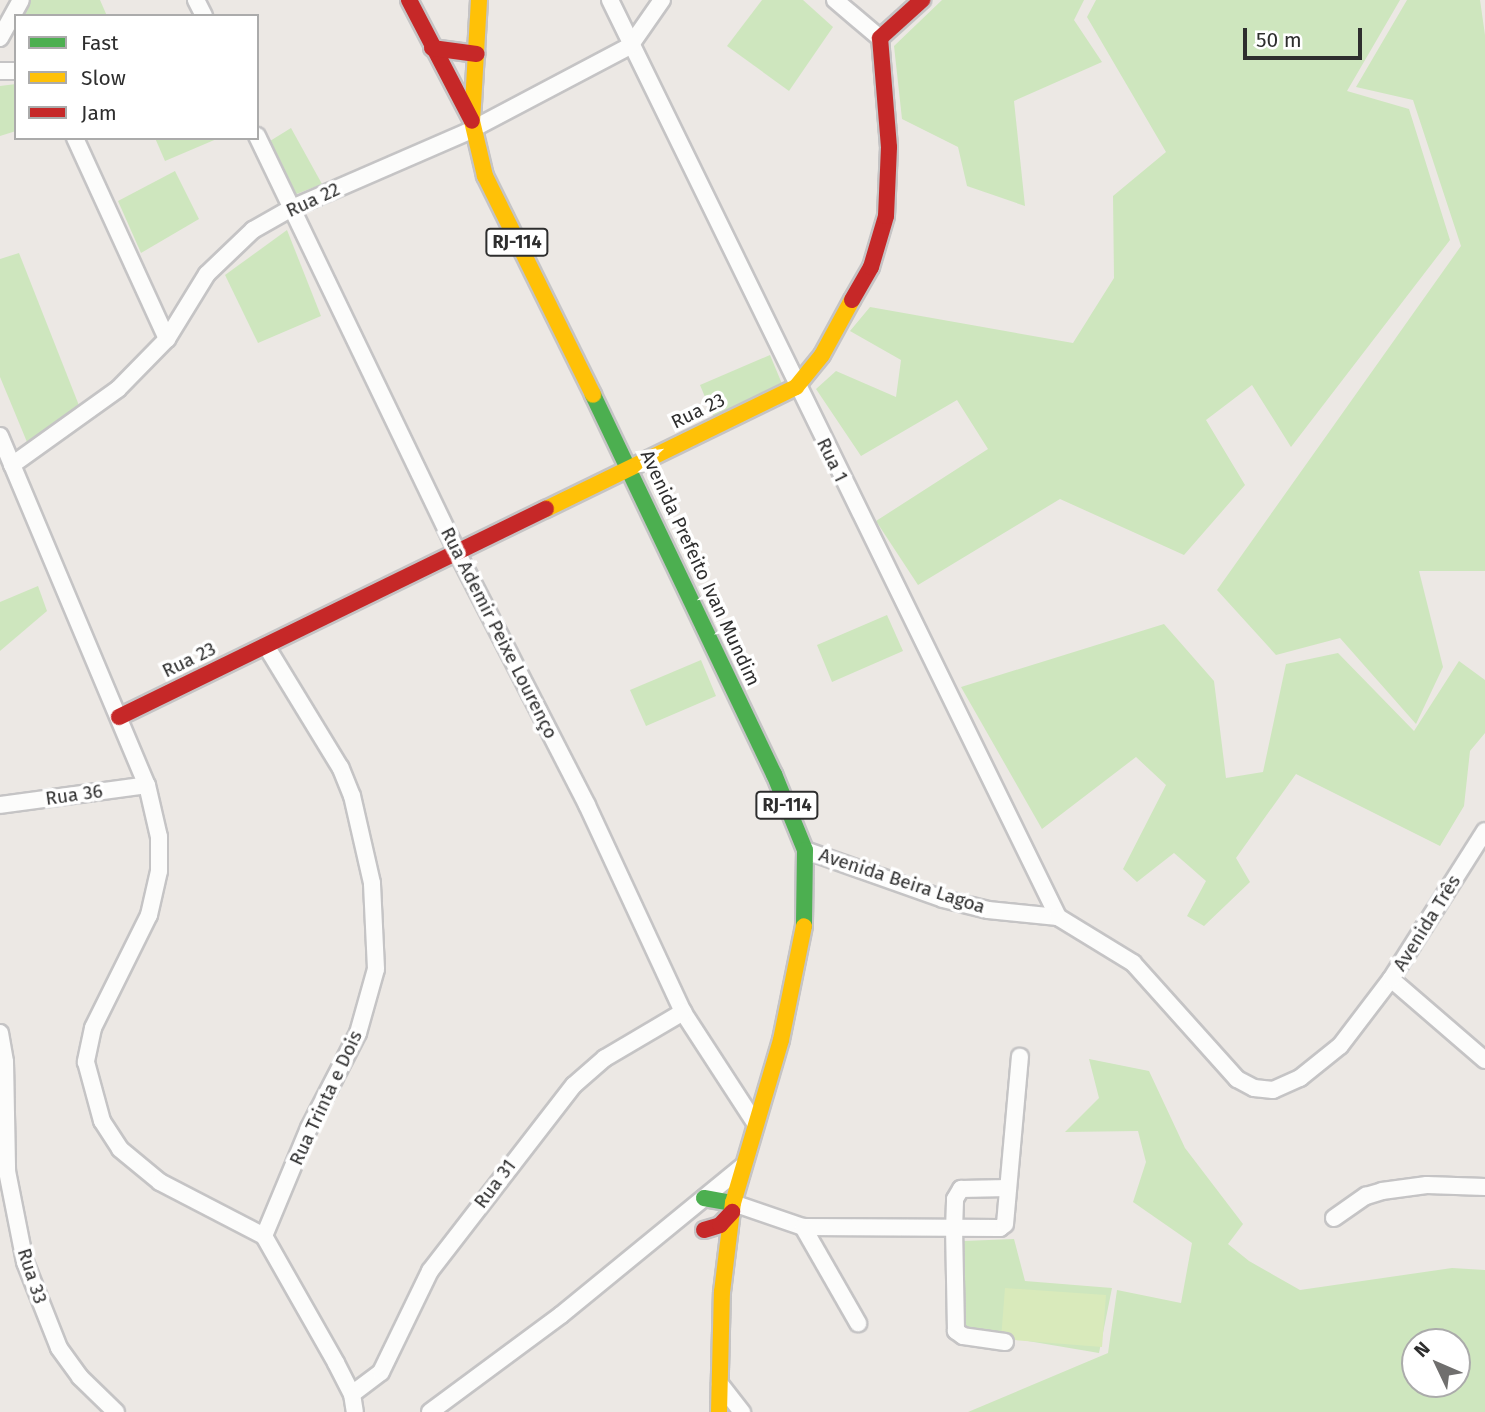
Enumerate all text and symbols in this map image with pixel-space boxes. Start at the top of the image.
legend [14,14,259,140]
scale bar [1247,14,1366,58]
text: 50 m [1256,27,1302,53]
text: Fast [81,30,119,56]
text: Slow [81,65,126,91]
text: Jam [81,100,117,126]
street label: Rua 22 [282,178,344,222]
road number: RJ-114 [484,228,550,256]
street label: Rua 23 [668,388,728,434]
street label: Rua 1 [812,434,852,486]
street label: Avenida Prefeito Ivan Mundim [635,447,765,689]
street label: Rua Ademir Peixe Lourenço [436,523,562,743]
street label: Rua 23 [159,637,219,683]
street label: Rua 36 [44,780,104,810]
road number: RJ-114 [754,790,820,820]
street label: Avenida Beira Lagoa [816,843,988,919]
street label: Avenida Três [1388,871,1466,975]
street label: Rua Trinta e Dois [285,1027,367,1169]
street label: Rua 31 [469,1155,521,1213]
street label: Rua 33 [12,1245,52,1307]
north arrow [1401,1328,1471,1398]
text: N [1409,1337,1435,1362]

